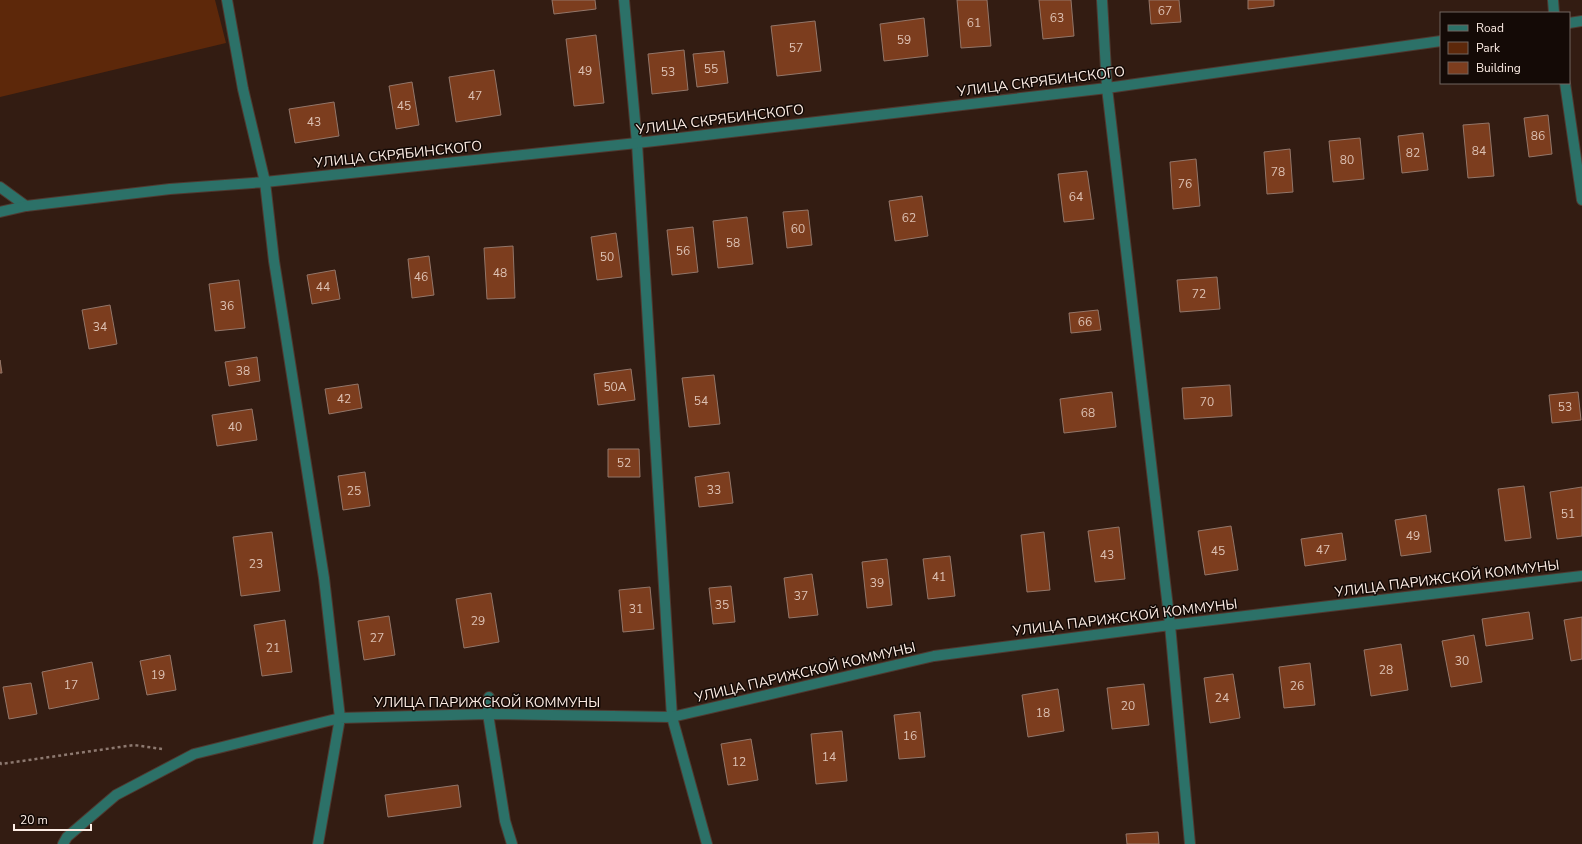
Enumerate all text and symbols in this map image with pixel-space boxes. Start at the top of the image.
house number: 67 [1158,3,1172,19]
house number: 63 [1050,10,1064,26]
legend [1440,12,1570,84]
house number: 61 [967,15,981,31]
text: Road [1476,20,1504,36]
house number: 59 [897,32,911,48]
house number: 57 [789,40,803,56]
text: Park [1476,40,1501,56]
text: Building [1476,60,1521,76]
house number: 55 [704,61,718,77]
street label: УЛИЦА СКРЯБИНСКОГО [955,62,1126,101]
house number: 49 [578,63,592,79]
house number: 53 [661,64,675,80]
house number: 47 [468,88,482,104]
house number: 45 [397,98,411,114]
street label: УЛИЦА СКРЯБИНСКОГО [634,100,805,139]
house number: 43 [307,114,321,130]
house number: 86 [1531,128,1545,144]
street label: УЛИЦА СКРЯБИНСКОГО [312,136,483,173]
house number: 84 [1472,143,1486,159]
house number: 82 [1406,145,1420,161]
house number: 80 [1340,152,1354,168]
house number: 78 [1271,164,1285,180]
house number: 76 [1178,176,1192,192]
house number: 64 [1069,189,1083,205]
house number: 62 [902,210,916,226]
house number: 60 [791,221,805,237]
house number: 58 [726,235,740,251]
house number: 56 [676,243,690,259]
house number: 50 [600,249,614,265]
house number: 48 [493,265,507,281]
house number: 46 [414,269,428,285]
house number: 44 [316,279,330,295]
house number: 72 [1192,286,1206,302]
house number: 36 [220,298,234,314]
house number: 66 [1078,314,1092,330]
house number: 34 [93,319,107,335]
house number: 38 [236,363,250,379]
house number: 50А [603,379,627,395]
house number: 42 [337,391,351,407]
house number: 54 [694,393,708,409]
house number: 70 [1200,394,1214,410]
house number: 53 [1558,399,1572,415]
house number: 68 [1081,405,1095,421]
house number: 40 [228,419,242,435]
house number: 52 [617,455,631,471]
house number: 33 [707,482,721,498]
house number: 25 [347,483,361,499]
house number: 51 [1561,506,1575,522]
house number: 49 [1406,528,1420,544]
house number: 47 [1316,542,1330,558]
house number: 45 [1211,543,1225,559]
house number: 43 [1100,547,1114,563]
street label: УЛИЦА ПАРИЖСКОЙ КОММУНЫ [1333,555,1561,602]
house number: 23 [249,556,263,572]
house number: 41 [932,569,946,585]
house number: 39 [870,575,884,591]
house number: 37 [794,588,808,604]
street label: УЛИЦА ПАРИЖСКОЙ КОММУНЫ [1011,594,1239,641]
house number: 35 [715,597,729,613]
house number: 31 [629,601,643,617]
house number: 29 [471,613,485,629]
house number: 27 [370,630,384,646]
street label: УЛИЦА ПАРИЖСКОЙ КОММУНЫ [692,638,917,707]
house number: 21 [266,640,280,656]
house number: 30 [1455,653,1469,669]
house number: 28 [1379,662,1393,678]
house number: 19 [151,667,165,683]
house number: 17 [64,677,78,693]
house number: 26 [1290,678,1304,694]
house number: 24 [1215,690,1229,706]
street label: УЛИЦА ПАРИЖСКОЙ КОММУНЫ [373,693,600,712]
house number: 20 [1121,698,1135,714]
house number: 18 [1036,705,1050,721]
house number: 16 [903,728,917,744]
house number: 14 [822,749,836,765]
house number: 12 [732,754,746,770]
scale bar [14,806,91,832]
text: 20 m [20,812,48,828]

